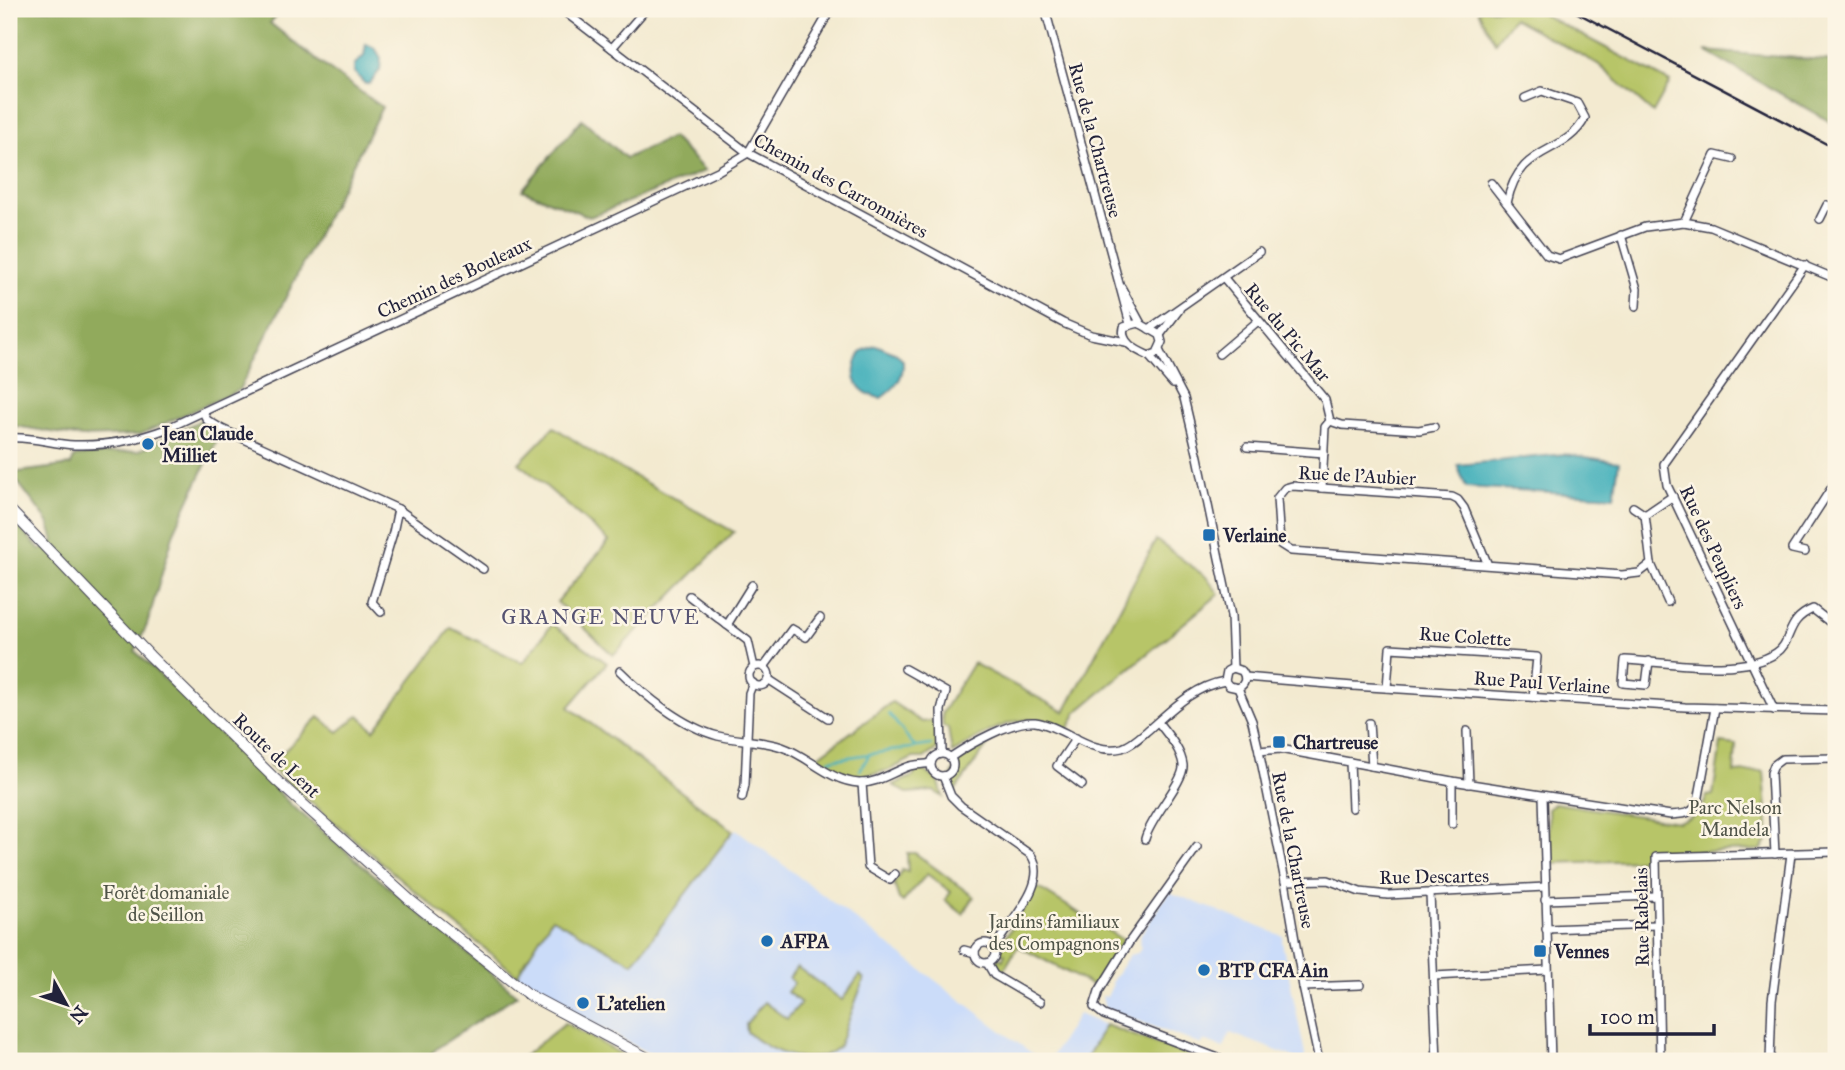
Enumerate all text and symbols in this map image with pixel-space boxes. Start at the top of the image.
street label: Rue de la Chartreuse [1064,60,1127,220]
street label: Chemin des Carronnières [750,128,932,243]
street label: Chemin des Bouleaux [373,231,535,323]
street label: Rue du Pic Mar [1240,278,1336,387]
place label: Jean Claude Milliet [159,422,253,467]
marker: Jean Claude Milliet [140,436,156,452]
street label: Rue de l'Aubier [1297,461,1417,490]
street label: Rue des Peupliers [1675,482,1752,613]
place label: Verlaine [1222,524,1286,547]
marker: Verlaine [1201,527,1217,543]
district label: GRANGE NEUVE [501,604,701,630]
street label: Rue Colette [1418,622,1512,651]
street label: Rue Paul Verlaine [1473,666,1611,699]
street label: Route de Lent [228,708,325,803]
place label: Chartreuse [1293,731,1378,754]
marker: Chartreuse [1271,734,1287,750]
street label: Rue de la Chartreuse [1267,770,1320,931]
park label: Parc Nelson Mandela [1688,796,1782,841]
street label: Rue Descartes [1379,864,1489,889]
street label: Rue Rabelais [1629,867,1654,967]
park label: Forêt domaniale de Seillon [102,881,230,926]
park label: Jardins familiaux des Compagnons [987,910,1120,956]
place label: AFPA [779,930,830,953]
marker: AFPA [759,933,775,949]
place label: Vennes [1553,940,1609,963]
marker: Vennes [1532,943,1548,959]
place label: BTP CFA Ain [1218,959,1329,982]
marker: BTP CFA Ain [1196,962,1212,978]
north arrow [32,968,102,1038]
place label: L'atelien [597,992,666,1015]
scale bar [1590,993,1714,1037]
marker: L'atelien [575,995,591,1011]
text: N [65,1001,93,1028]
text: 100 m [1600,1004,1655,1030]

